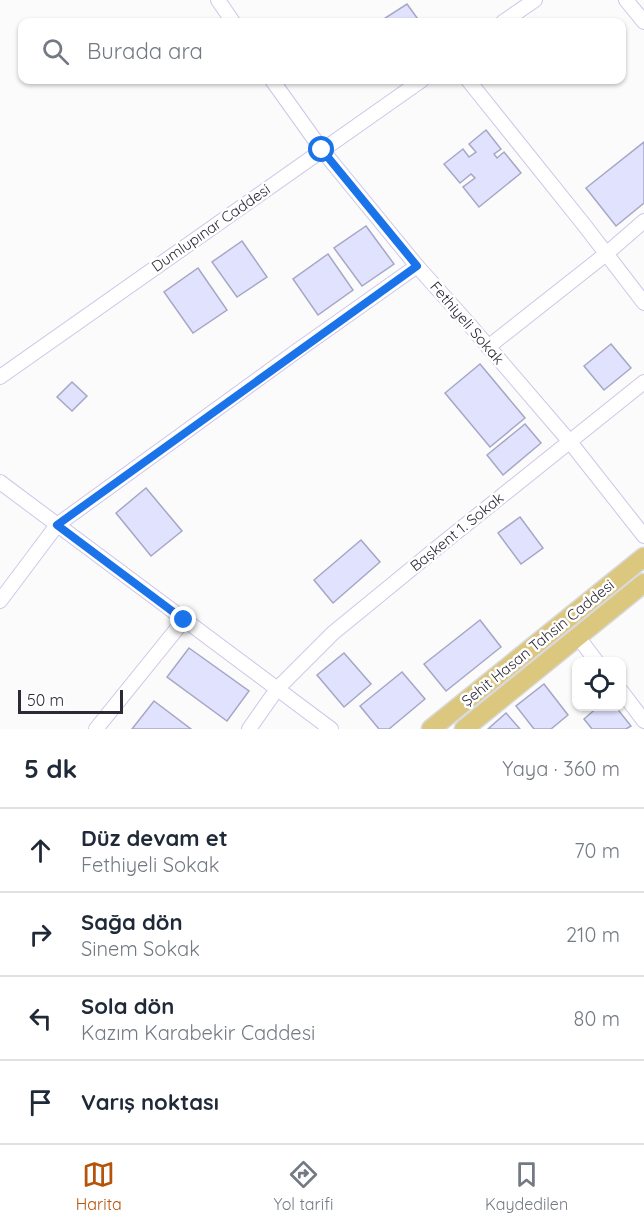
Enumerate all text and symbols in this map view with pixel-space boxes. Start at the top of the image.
search box [18,18,626,84]
icon: search [39,35,72,68]
text: Burada ara [87,37,203,65]
route start [308,136,334,162]
street label: Dumlupınar Caddesi [148,179,274,276]
street label: Fethiyeli Sokak [426,277,509,368]
street label: Başkent 1. Sokak [406,488,507,575]
street label: Şehit Hasan Tahsin Caddesi [458,575,618,710]
route end [170,606,196,632]
map controls [572,657,626,711]
button: locate [572,657,626,711]
scale bar [18,687,123,714]
text: 50 m [27,690,64,710]
text: 5 dk [24,752,77,785]
text: Yaya · 360 m [502,756,620,781]
text: Düz devam et [81,824,228,852]
icon: ahead [24,834,57,867]
text: 70 m [574,838,620,863]
text: Fethiyeli Sokak [81,852,219,877]
text: Sağa dön [81,908,183,936]
icon: right [24,918,57,951]
text: 210 m [566,922,620,947]
text: Sinem Sokak [81,936,200,961]
text: Sola dön [81,992,174,1020]
icon: left [24,1002,57,1035]
text: 80 m [574,1006,620,1031]
text: Kazım Karabekir Caddesi [81,1020,315,1045]
icon: arrive [24,1086,57,1119]
text: Varış noktası [81,1088,219,1116]
tab: Harita [76,1158,122,1214]
tab: Yol tarifi [273,1158,333,1214]
tab: Kaydedilen [485,1158,568,1214]

